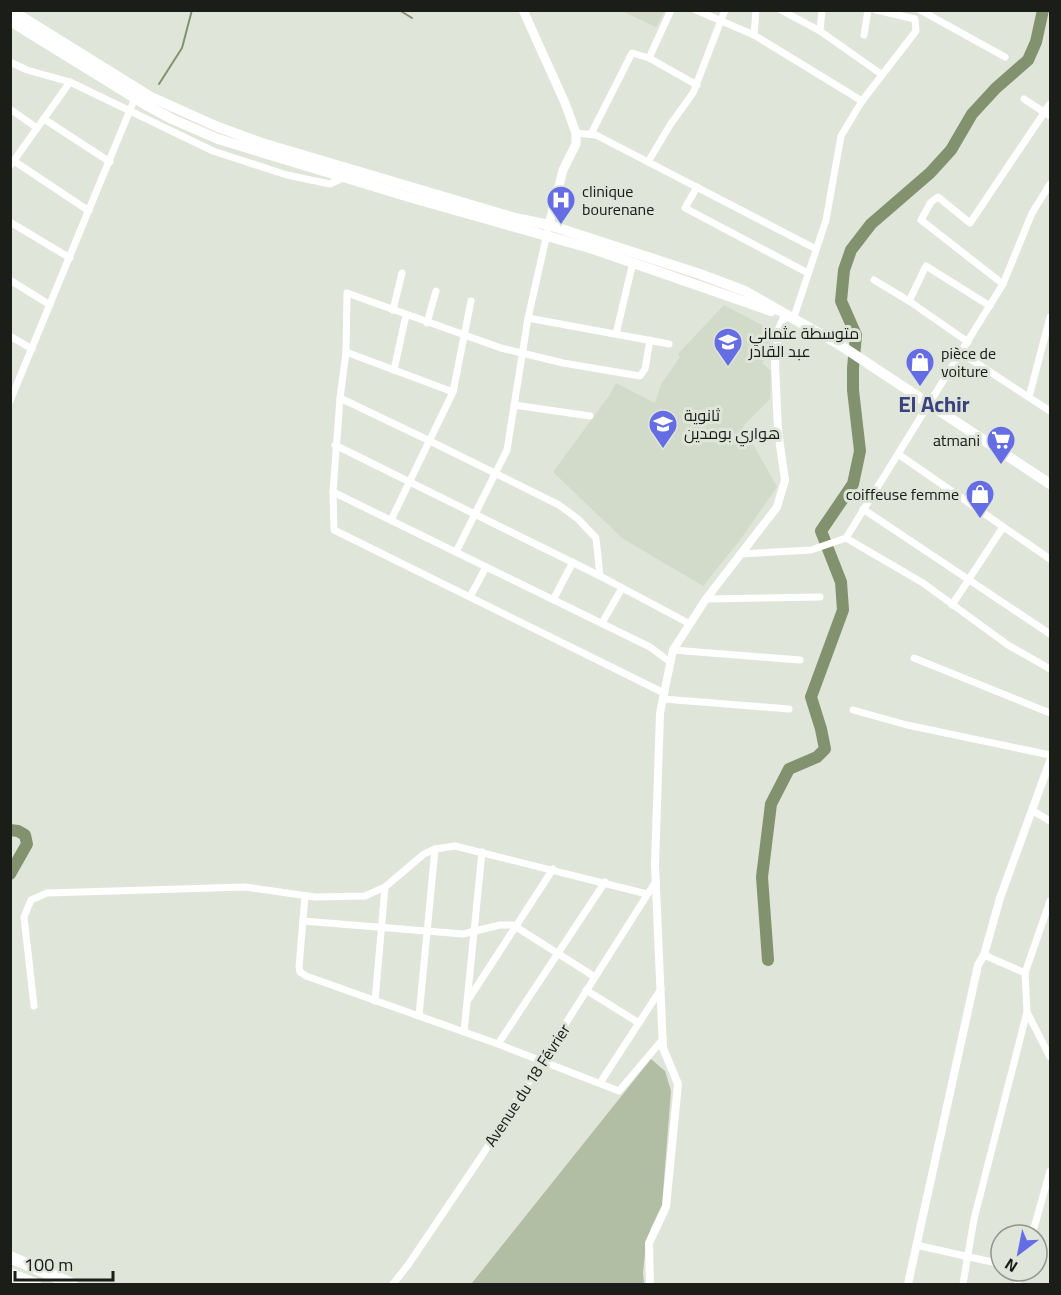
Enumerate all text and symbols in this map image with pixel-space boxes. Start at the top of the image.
place label: clinique bourenane [582,176,654,224]
hospital icon: clinique bourenane [545,184,577,226]
place label: متوسطة عثماني عبد القادر [748,318,859,366]
school or university icon: متوسطة عثماني عبد القادر [712,326,744,368]
place label: pièce de voiture [941,338,996,386]
shop icon: pièce de voiture [904,346,936,388]
district label: El Achir [899,383,970,425]
place label: ثانوية هواري بومدين [684,400,780,448]
school or university icon: ثانوية هواري بومدين [647,408,679,450]
supermarket icon: atmani [985,424,1017,466]
place label: atmani [933,425,980,455]
shop icon: coiffeuse femme [964,478,996,520]
place label: coiffeuse femme [846,479,959,509]
street label: Avenue du 18 Février [476,1017,579,1153]
north arrow [989,1223,1049,1283]
scale bar [15,1244,112,1282]
text: 100 m [24,1248,73,1281]
text: N [998,1250,1024,1281]

